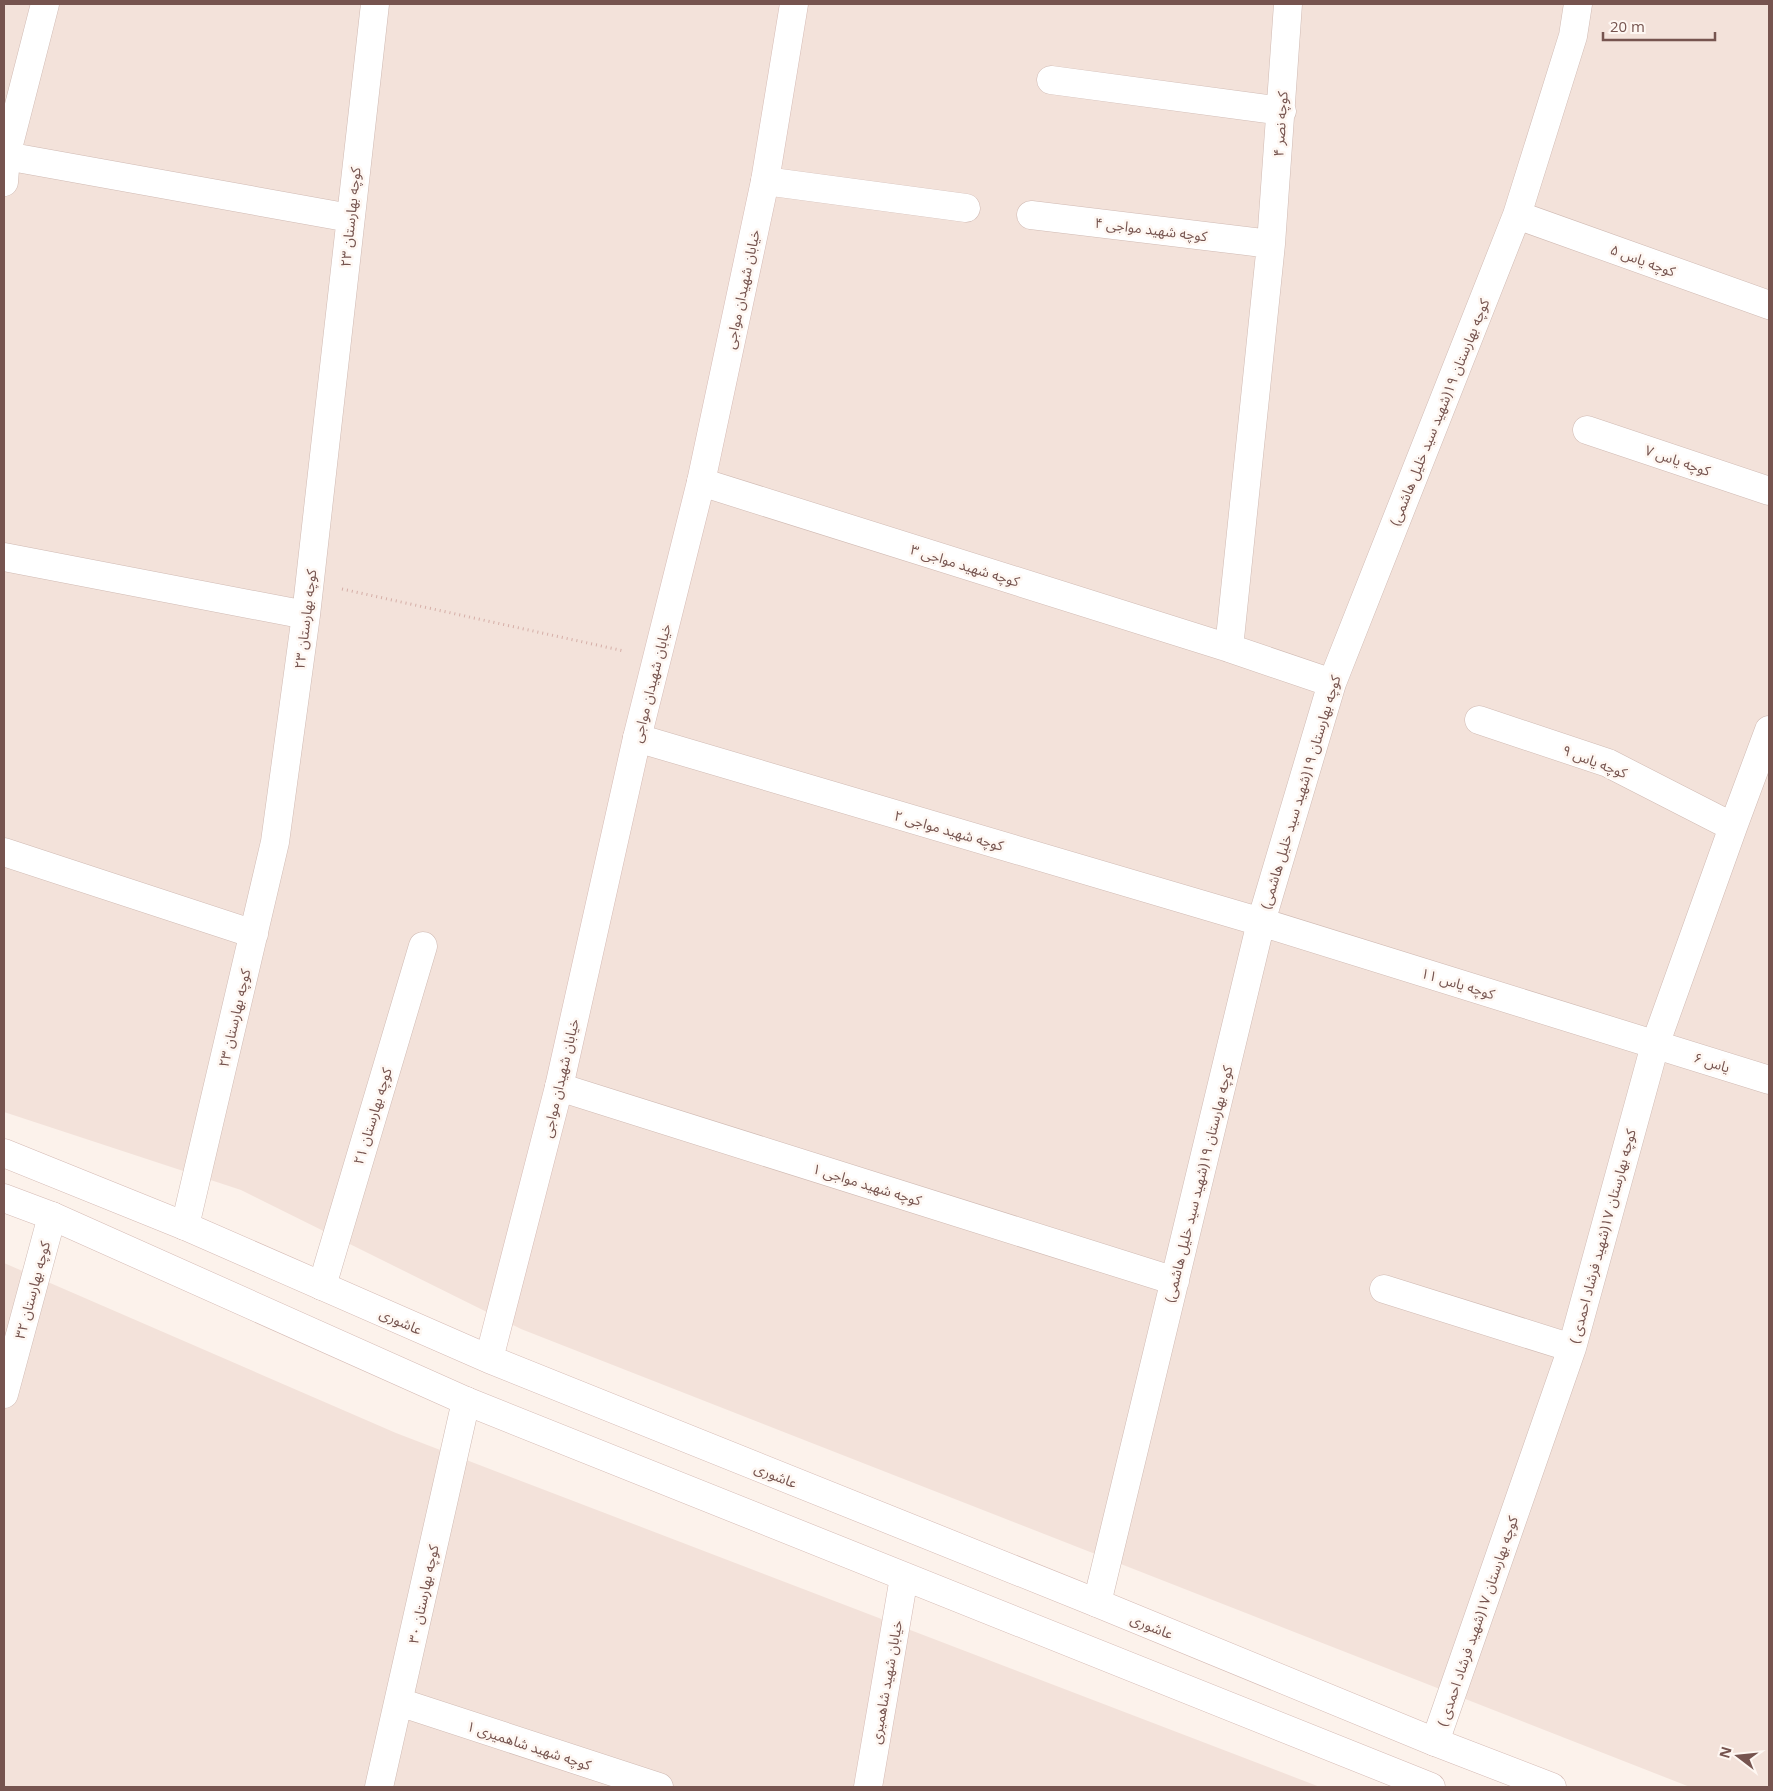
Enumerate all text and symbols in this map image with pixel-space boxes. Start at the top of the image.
scale bar [1603,10,1716,42]
text: 20 m [1610,16,1645,36]
street label: کوچه نصر ۴ [1268,91,1293,157]
street label: کوچه بهارستان ۲۳ [335,166,366,268]
street label: کوچه شهید مواجی ۴ [1094,213,1208,246]
street label: خیابان شهیدان مواجی [720,227,764,351]
street label: کوچه یاس ۵ [1607,239,1678,282]
street label: کوچه بهارستان ۱۹(شهید سید خلیل هاشمی) [1385,295,1494,529]
street label: کوچه یاس ۷ [1642,440,1713,481]
street label: کوچه شهید مواجی ۳ [908,539,1022,592]
street label: کوچه بهارستان ۲۳ [289,568,322,670]
street label: خیابان شهیدان مواجی [627,622,675,744]
street label: کوچه بهارستان ۱۹(شهید سید خلیل هاشمی) [1255,673,1346,911]
street label: کوچه یاس ۹ [1560,740,1630,783]
street label: کوچه شهید مواجی ۲ [892,805,1006,856]
street label: کوچه یاس ۱۱ [1419,963,1497,1004]
street label: کوچه بهارستان ۲۳ [213,967,256,1069]
street label: خیابان شهیدان مواجی [537,1017,583,1139]
street label: یاس ۶ [1692,1048,1732,1076]
street label: کوچه بهارستان ۱۹(شهید سید خلیل هاشمی) [1159,1063,1238,1305]
street label: کوچه بهارستان ۲۱ [348,1065,397,1167]
street label: کوچه بهارستان ۱۷(شهید فرشاد احمدی ) [1564,1127,1641,1345]
street label: کوچه شهید مواجی ۱ [810,1158,924,1211]
street label: کوچه بهارستان ۳۲ [10,1239,55,1341]
street label: عاشوری [377,1303,425,1339]
street label: عاشوری [752,1458,800,1492]
street label: کوچه بهارستان ۱۷(شهید فرشاد احمدی ) [1432,1513,1523,1729]
street label: کوچه بهارستان ۳۰ [403,1543,444,1645]
street label: عاشوری [1128,1609,1176,1643]
street label: خیابان شهید شاهمیری [866,1619,906,1745]
street label: کوچه شهید شاهمیری ۱ [464,1716,594,1775]
north arrow [1713,1731,1763,1781]
text: N [1714,1744,1736,1760]

